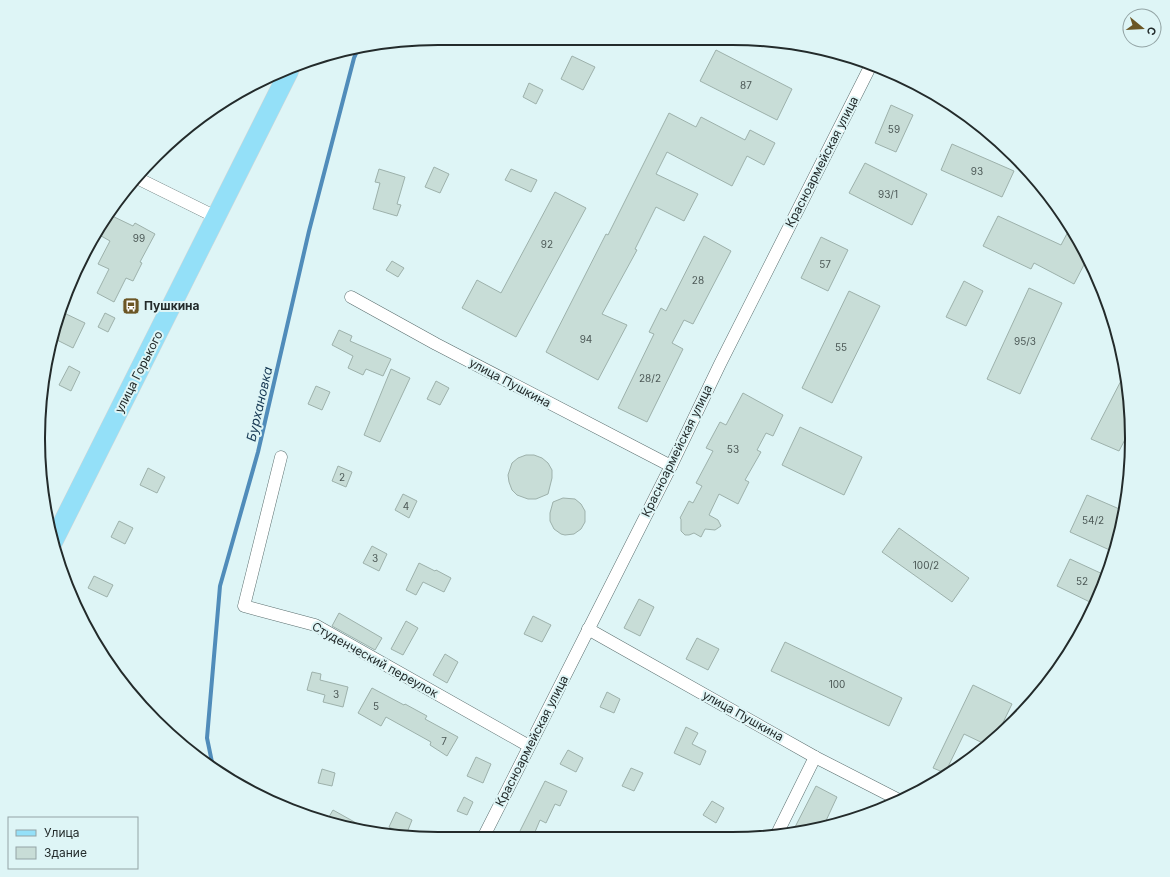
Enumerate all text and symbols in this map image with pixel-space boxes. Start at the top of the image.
north arrow [1122,8,1162,48]
text: С [1144,25,1159,37]
house number: 87 [740,79,752,91]
street label: Красноармейская улица [782,94,861,230]
house number: 59 [888,123,900,135]
house number: 93 [971,165,983,177]
house number: 93/1 [878,188,898,200]
house number: 99 [133,232,145,244]
house number: 92 [541,238,553,250]
house number: 57 [819,258,831,270]
house number: 28 [692,274,704,286]
bus stop icon: Пушкина [121,296,141,316]
place label: Пушкина [144,298,200,313]
street label: улица Горького [111,328,166,415]
house number: 94 [580,333,592,345]
house number: 95/3 [1014,335,1036,347]
house number: 55 [835,341,847,353]
street label: улица Пушкина [467,355,554,410]
water label: Бурхановка [243,365,275,443]
house number: 28/2 [639,372,661,384]
street label: Красноармейская улица [638,382,715,519]
house number: 53 [727,443,739,455]
house number: 2 [339,471,345,483]
house number: 4 [403,500,409,512]
house number: 54/2 [1082,514,1104,526]
house number: 3 [372,552,378,564]
house number: 100/2 [913,559,939,571]
house number: 52 [1076,575,1088,587]
street label: Студенческий переулок [309,619,441,701]
street label: Красноармейская улица [492,673,571,809]
house number: 100 [829,678,845,690]
street label: улица Пушкина [700,687,786,744]
house number: 3 [333,688,339,700]
house number: 5 [373,700,379,712]
house number: 7 [441,735,447,747]
legend [8,817,138,869]
text: Улица [44,825,79,840]
text: Здание [44,845,87,860]

